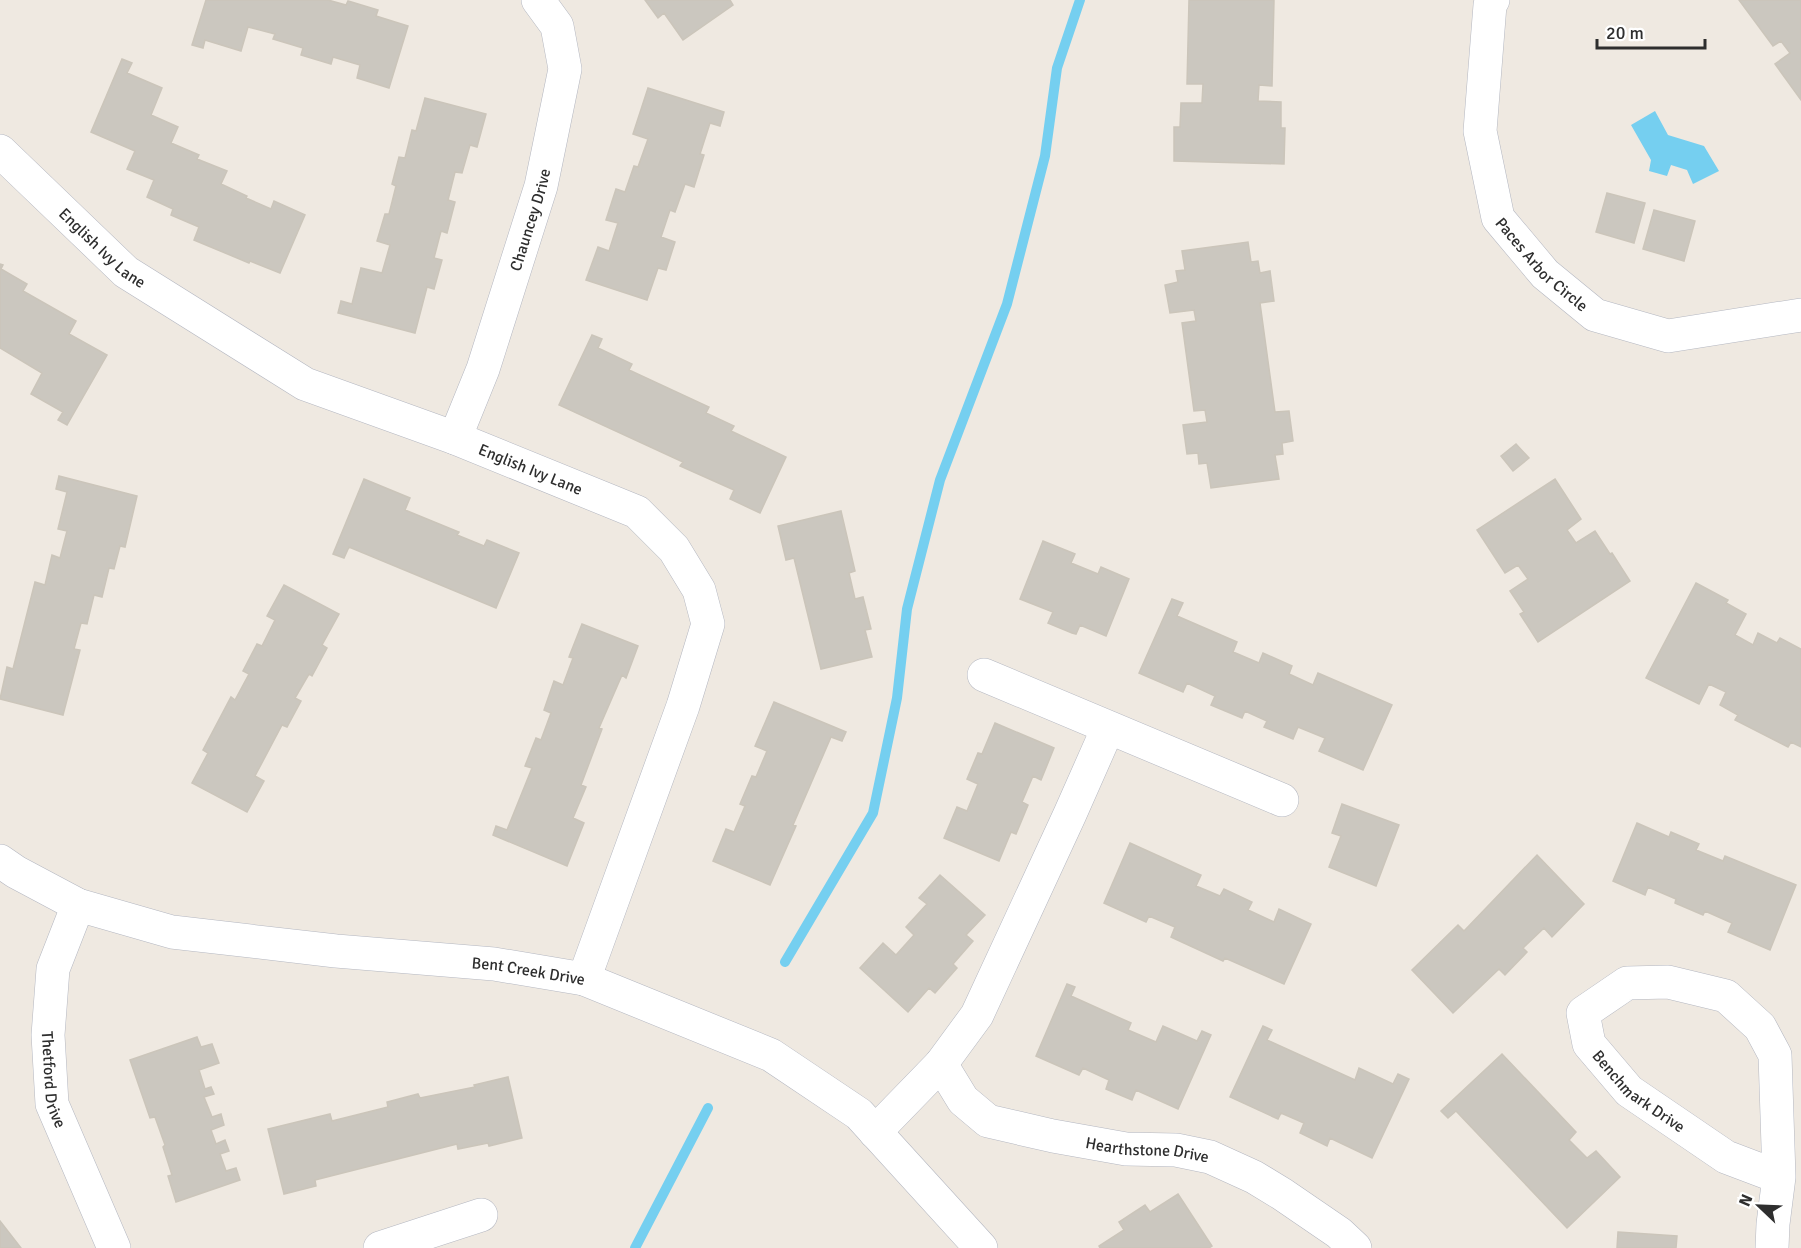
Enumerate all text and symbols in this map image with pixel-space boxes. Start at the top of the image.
scale bar [1597,12,1705,50]
text: 20 m [1606,22,1644,44]
street label: Chauncey Drive [506,167,555,274]
street label: English Ivy Lane [54,204,149,293]
street label: Paces Arbor Circle [1491,214,1592,316]
street label: English Ivy Lane [475,440,585,500]
street label: Bent Creek Drive [471,953,586,990]
street label: Thetford Drive [37,1031,70,1131]
street label: Benchmark Drive [1588,1046,1689,1137]
street label: Hearthstone Drive [1084,1133,1211,1168]
north arrow [1729,1176,1789,1236]
text: N [1735,1191,1757,1210]

